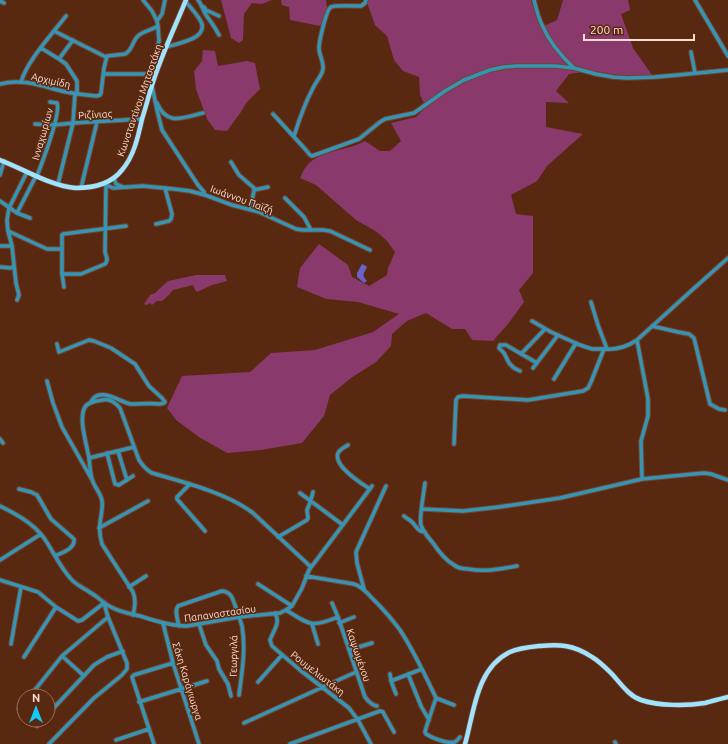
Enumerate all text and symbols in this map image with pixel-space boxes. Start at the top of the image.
scale bar [584,16,694,42]
text: 200 m [590,23,623,36]
street label: Κωνσταντίνου Μητσοτάκη [115,42,164,158]
street label: Αρχιμίδη [30,71,72,90]
street label: Ινναχωρίων [30,107,55,161]
street label: Ριζίνιας [78,108,113,122]
street label: Ιωάννου Παϊζή [209,183,275,217]
street label: Παπαναστασίου [183,603,257,624]
street label: Καψωμένου [344,627,373,683]
street label: Γεωργιλά [228,635,239,677]
street label: Σάκη Καράγιωργα [170,641,205,721]
street label: Ρουμελιωτάκη [288,649,347,698]
north arrow [16,688,56,728]
text: N [32,692,40,704]

